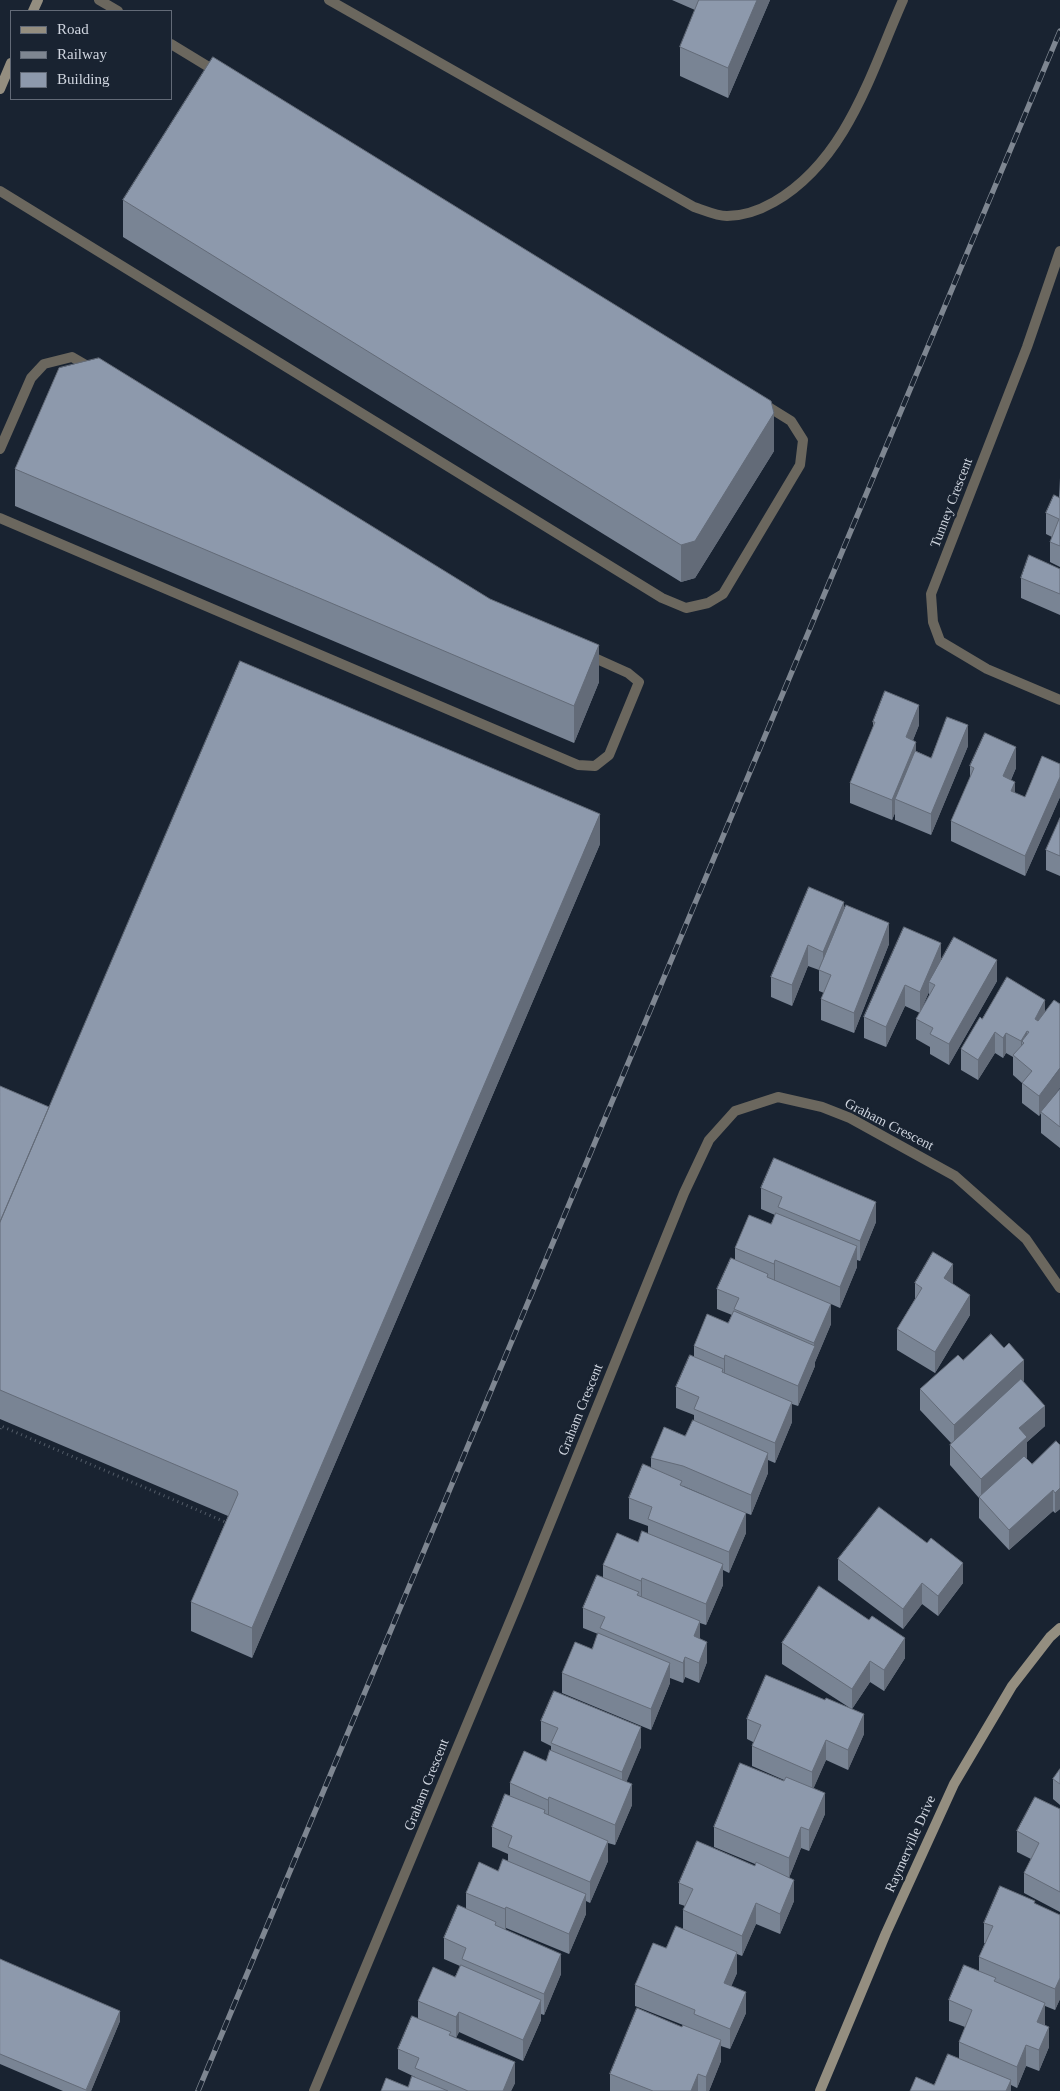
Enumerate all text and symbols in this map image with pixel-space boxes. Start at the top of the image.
legend [10,10,172,100]
text: Road [57,21,89,37]
text: Railway [57,46,107,62]
text: Building [57,71,110,87]
street label: Tunney Crescent [927,456,977,550]
street label: Graham Crescent [842,1095,936,1155]
street label: Graham Crescent [555,1362,607,1458]
street label: Graham Crescent [401,1737,453,1833]
street label: Raymerville Drive [882,1793,940,1895]

